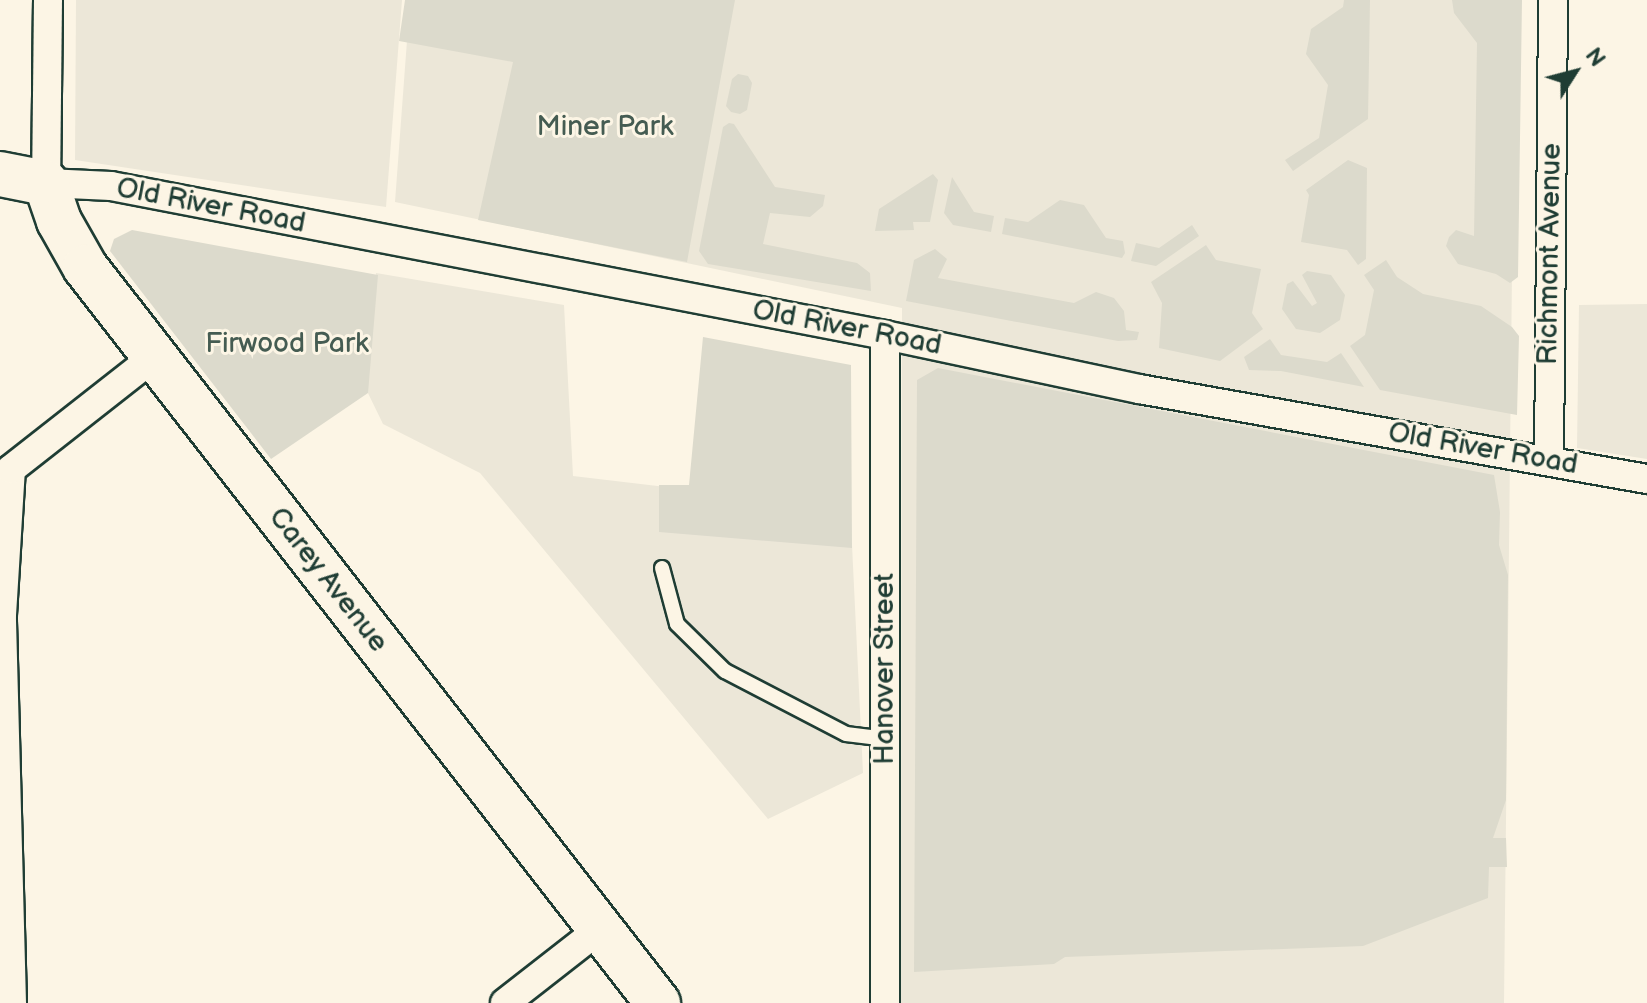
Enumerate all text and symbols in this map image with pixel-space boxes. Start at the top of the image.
north arrow [1535,32,1615,112]
text: N [1579,43,1611,72]
park label: Miner Park [537,110,673,144]
street label: Richmont Avenue [1531,143,1569,365]
street label: Old River Road [114,171,308,241]
street label: Old River Road [750,293,944,363]
park label: Firwood Park [205,327,369,361]
street label: Old River Road [1386,416,1580,482]
street label: Carey Avenue [261,500,395,660]
street label: Hanover Street [868,573,902,765]

